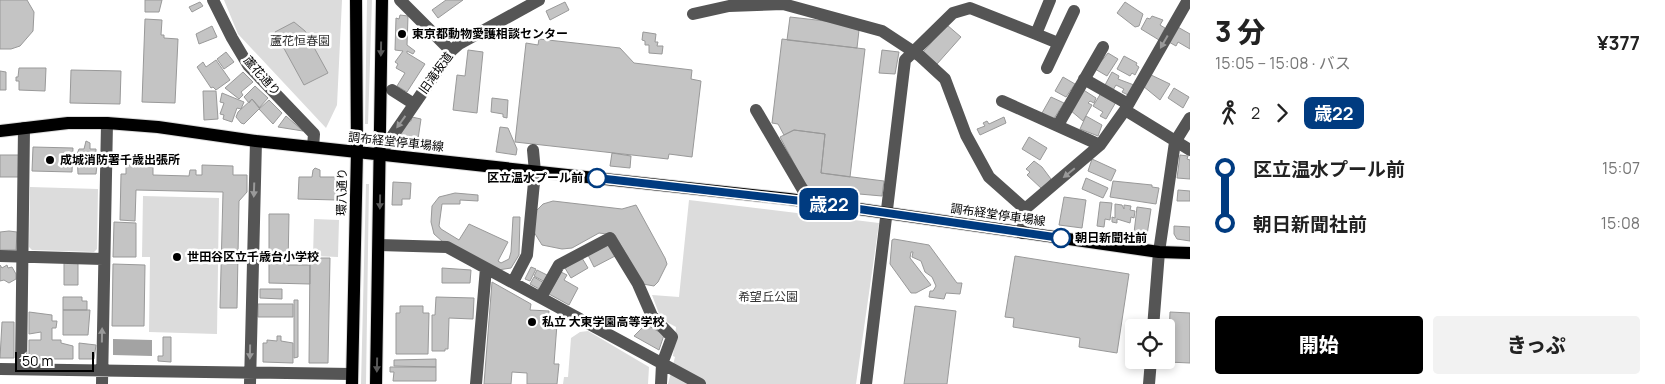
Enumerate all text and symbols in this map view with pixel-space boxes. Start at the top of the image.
text: 3 分 [1215,12,1265,50]
place label: 東京都動物愛護相談センター [412,25,568,42]
marker: 東京都動物愛護相談センター [396,28,408,40]
text: ¥377 [1597,30,1640,56]
park label: 蘆花恒春園 [270,32,330,49]
one-way arrow [1159,36,1168,49]
one-way arrow [377,41,385,57]
street label: 旧滝坂道 [415,48,457,97]
street label: 蘆花通り [240,52,285,99]
text: 15:05 – 15:08 · バス [1215,52,1351,74]
icon: walk [1215,99,1243,127]
icon: forward [1268,99,1296,127]
text: 歳22 [1314,101,1354,125]
text: 2 [1251,102,1260,124]
one-way arrow [396,115,406,129]
street label: 調布経堂停車場線 [347,128,445,155]
place label: 成城消防署千歳出張所 [60,151,180,168]
marker: 成城消防署千歳出張所 [44,154,56,166]
text: 区立温水プール前 [1253,156,1405,182]
text: 15:07 [1602,157,1640,179]
one-way arrow [1063,167,1076,178]
street label: 環八通り [333,168,350,216]
marker: 区立温水プール前 [587,168,607,188]
place label: 区立温水プール前 [487,169,583,186]
one-way arrow [250,182,258,198]
line badge: 歳22 [800,188,858,220]
text: 歳22 [809,192,849,216]
one-way arrow [375,195,383,211]
street label: 調布経堂停車場線 [949,199,1047,230]
text: 朝日新聞社前 [1253,211,1367,237]
text: 15:08 [1601,212,1640,234]
marker: 朝日新聞社前 [1051,228,1071,248]
place label: 朝日新聞社前 [1075,229,1147,246]
place label: 世田谷区立千歳台小学校 [187,248,319,265]
marker: 世田谷区立千歳台小学校 [171,251,183,263]
park label: 希望丘公園 [738,288,798,305]
place label: 私立 大東学園高等学校 [542,313,664,330]
marker: 私立 大東学園高等学校 [526,316,538,328]
button: 開始 [1215,316,1423,374]
button: きっぷ [1433,316,1640,374]
map controls [1125,319,1175,369]
button: locate [1125,319,1175,369]
one-way arrow [98,327,106,343]
one-way arrow [246,344,254,360]
scale bar [15,349,94,372]
text: 50 m [22,351,53,370]
one-way arrow [373,357,381,373]

